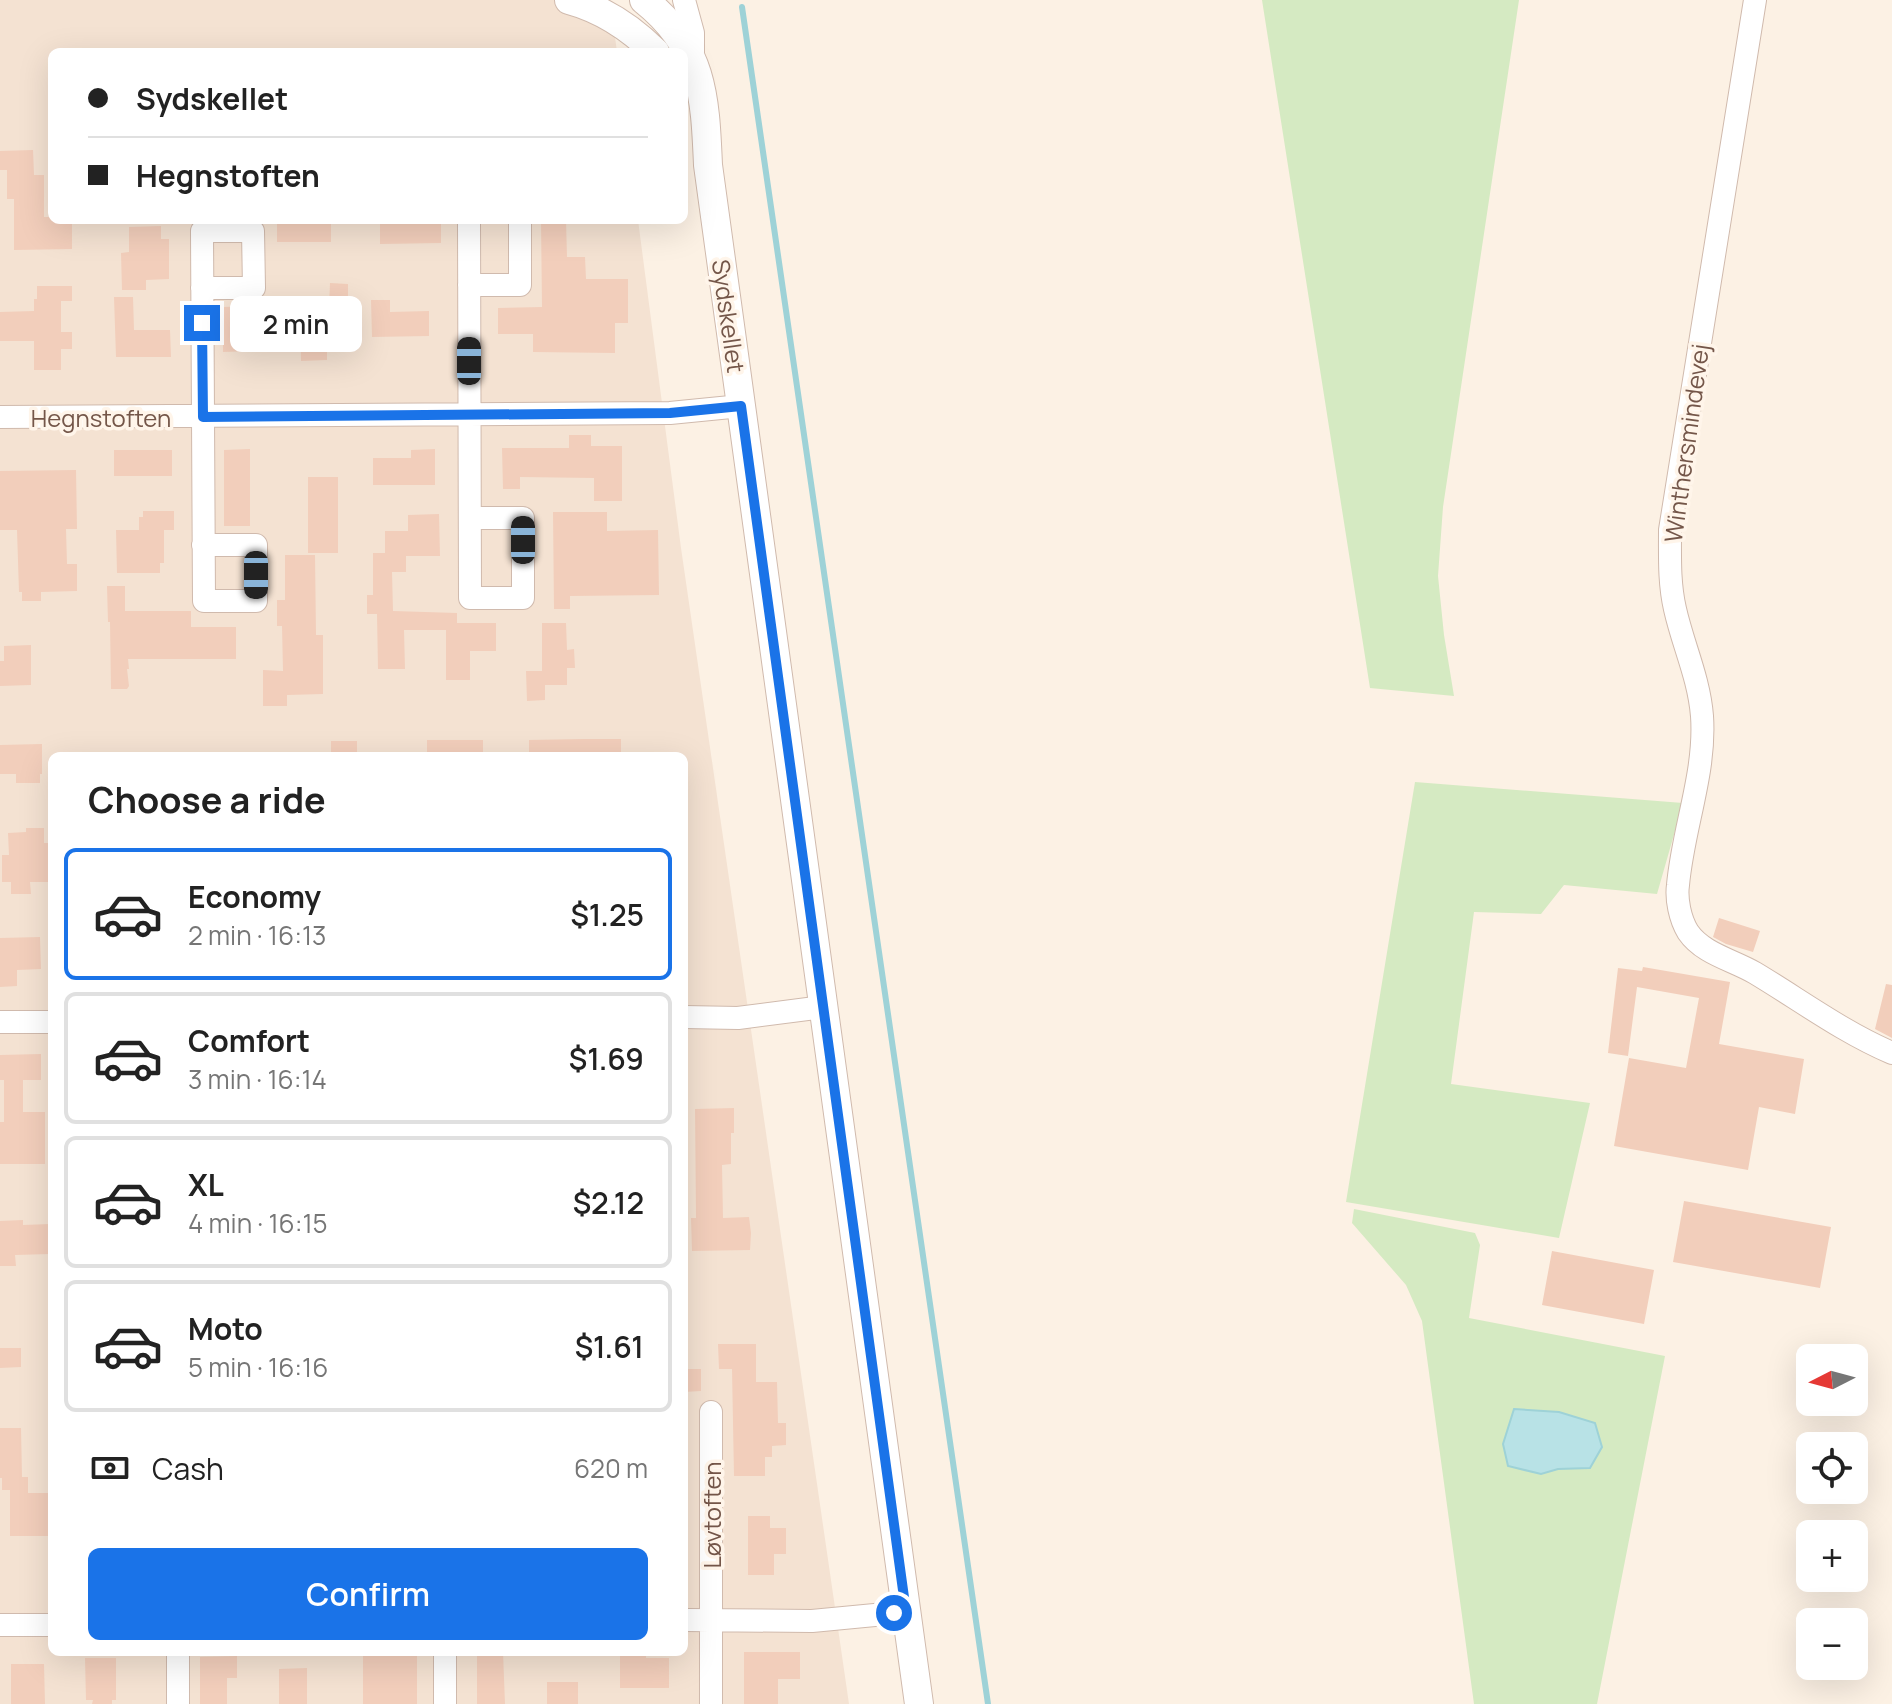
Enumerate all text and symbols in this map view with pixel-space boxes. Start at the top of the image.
text: Sydskellet [136,78,288,119]
text: Hegnstoften [136,155,320,196]
street label: Sydskellet [705,257,753,375]
callout: 2 min [230,295,362,351]
route end [184,305,220,341]
text: 2 min [263,306,329,342]
car [457,337,481,385]
street label: Winthersmindevej [1656,342,1716,544]
street label: Hegnstoften [31,401,171,434]
car [511,516,535,564]
car [244,551,268,599]
text: Choose a ride [88,775,326,824]
text: Economy [188,876,321,917]
icon: car [92,878,164,950]
text: $1.25 [570,894,644,935]
text: 2 min · 16:13 [188,917,326,953]
text: Comfort [188,1020,310,1061]
icon: car [92,1022,164,1094]
text: $1.69 [569,1038,644,1079]
text: 3 min · 16:14 [188,1061,327,1097]
text: XL [188,1164,224,1205]
icon: car [92,1166,164,1238]
text: $2.12 [573,1182,644,1223]
text: 4 min · 16:15 [188,1205,328,1241]
text: Moto [188,1308,263,1349]
icon: car [92,1310,164,1382]
text: $1.61 [575,1326,644,1367]
north arrow [1796,1344,1868,1416]
map controls [1796,1344,1868,1680]
text: 5 min · 16:16 [188,1349,328,1385]
button: locate [1796,1432,1868,1504]
icon: cash [88,1446,132,1490]
text: Cash [152,1448,224,1489]
text: 620 m [574,1450,648,1486]
street label: Løvtoften [695,1461,728,1569]
button: + [1796,1520,1868,1592]
button: Confirm [88,1548,648,1640]
route start [876,1595,912,1631]
button: − [1796,1608,1868,1680]

